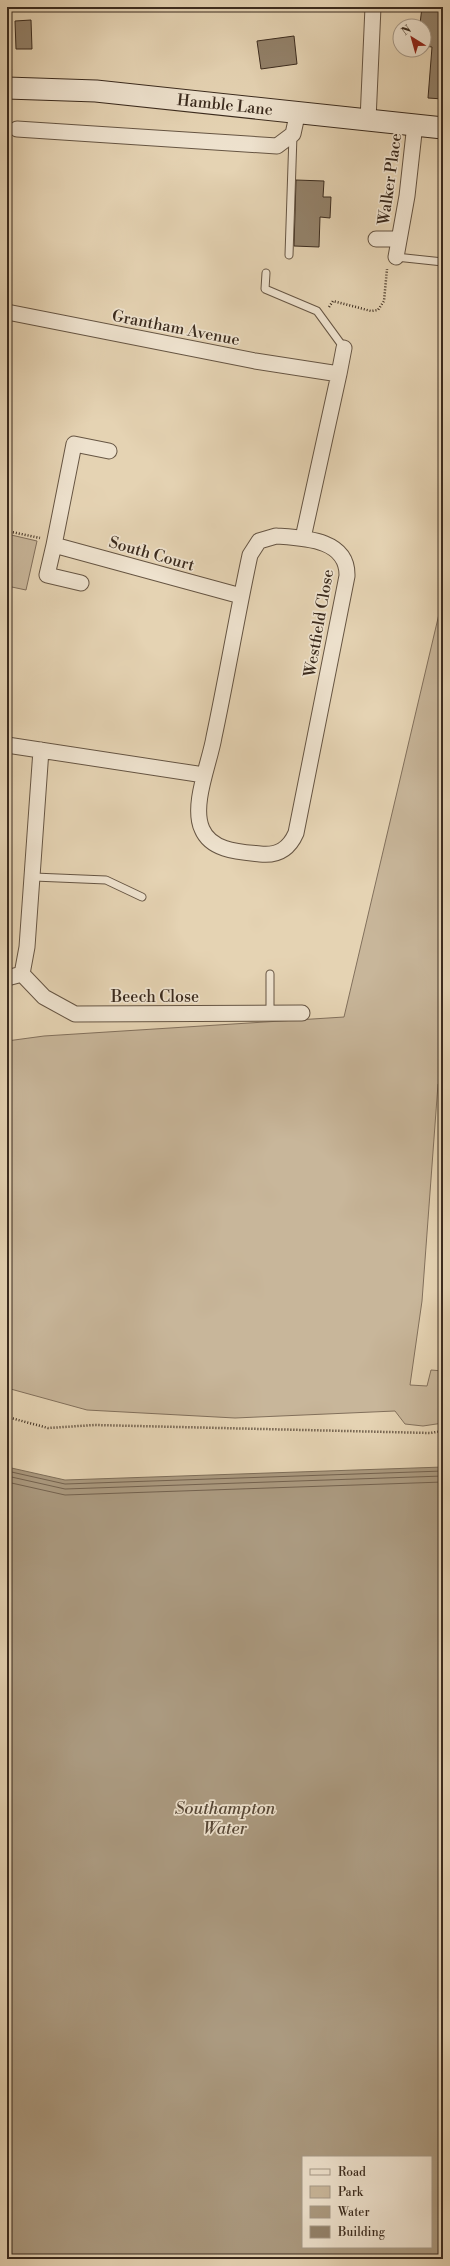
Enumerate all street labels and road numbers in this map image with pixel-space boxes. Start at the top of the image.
street label: Hamble Lane [176,90,274,120]
street label: Walker Place [373,132,406,227]
street label: Grantham Avenue [110,306,241,350]
street label: South Court [107,532,197,576]
street label: Westfield Close [299,568,338,680]
street label: Beech Close [110,987,199,1007]

